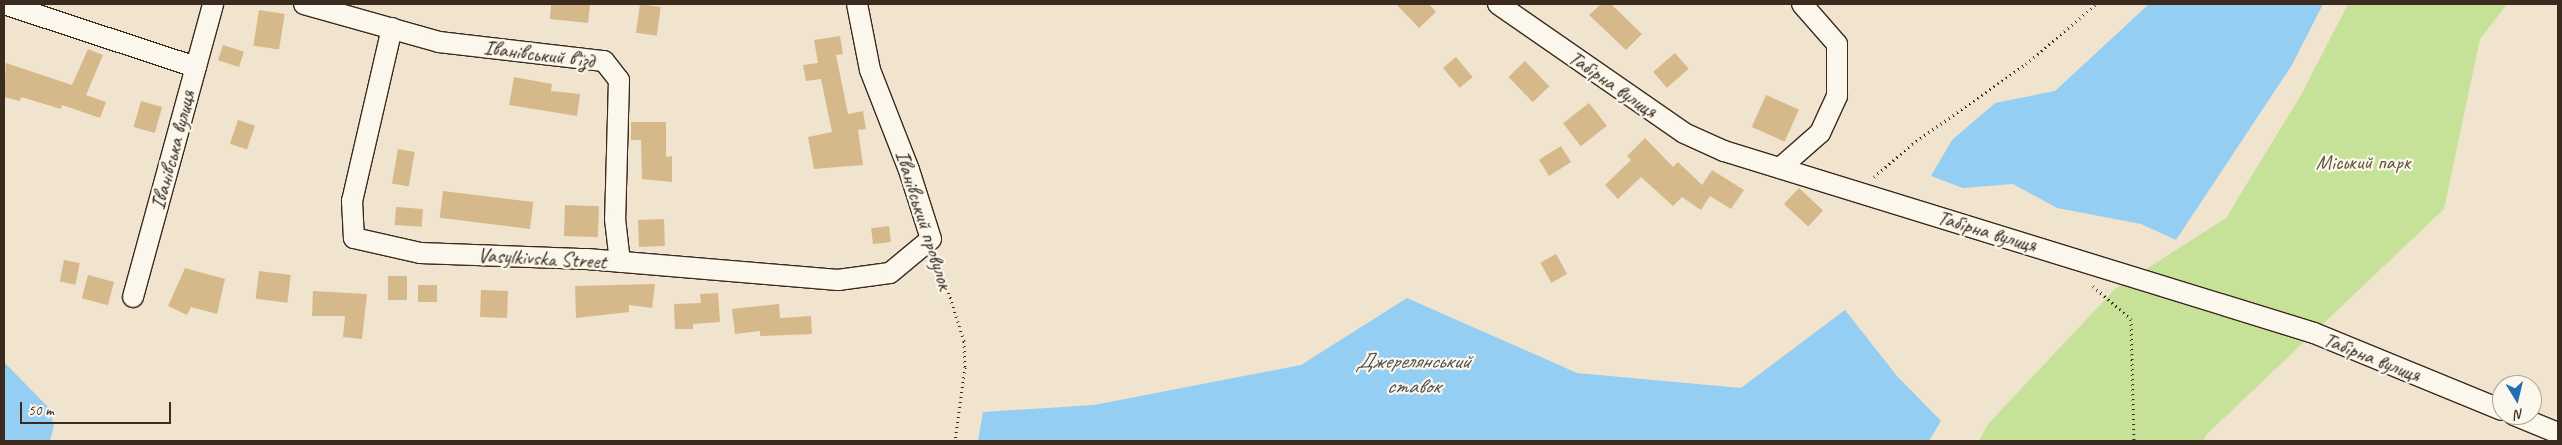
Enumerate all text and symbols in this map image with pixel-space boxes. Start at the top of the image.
street label: Іванівський в'їзд [482,35,596,73]
street label: Табірна вулиця [1564,44,1662,124]
street label: Іванівська вулиця [145,87,201,213]
street label: Іванівський провулок [890,147,958,293]
park label: Міський парк [2316,149,2410,175]
street label: Табірна вулиця [1934,204,2040,258]
street label: Vasylkivska Street [477,242,607,274]
street label: Табірна вулиця [2320,326,2424,388]
water label: Джерелянський ставок [1356,348,1470,400]
north arrow [2492,375,2542,425]
scale bar [22,392,174,424]
text: 50 m [28,401,54,420]
text: N [2514,405,2525,423]

